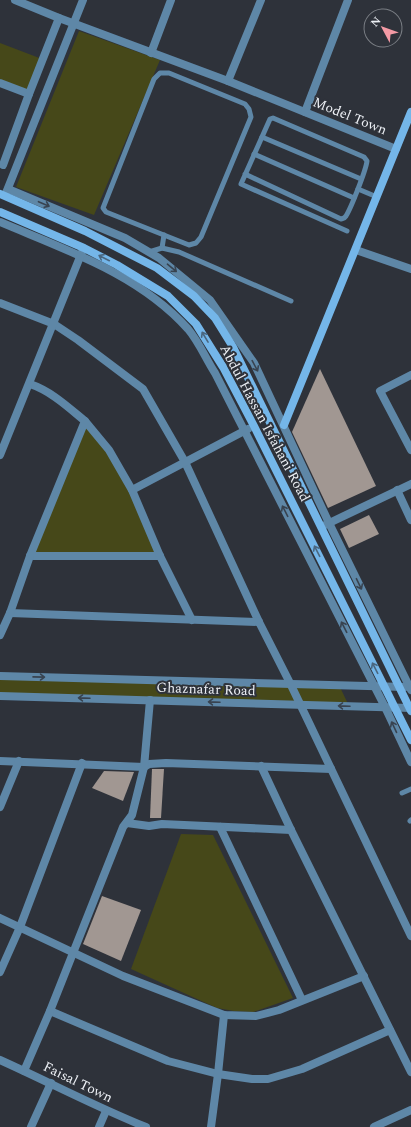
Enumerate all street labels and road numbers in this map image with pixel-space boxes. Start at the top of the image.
street label: Model Town [310,92,390,140]
street label: Abdul Hassan Isfahani Road [215,341,316,506]
street label: Ghaznafar Road [156,677,256,701]
street label: Faisal Town [40,1056,116,1108]

